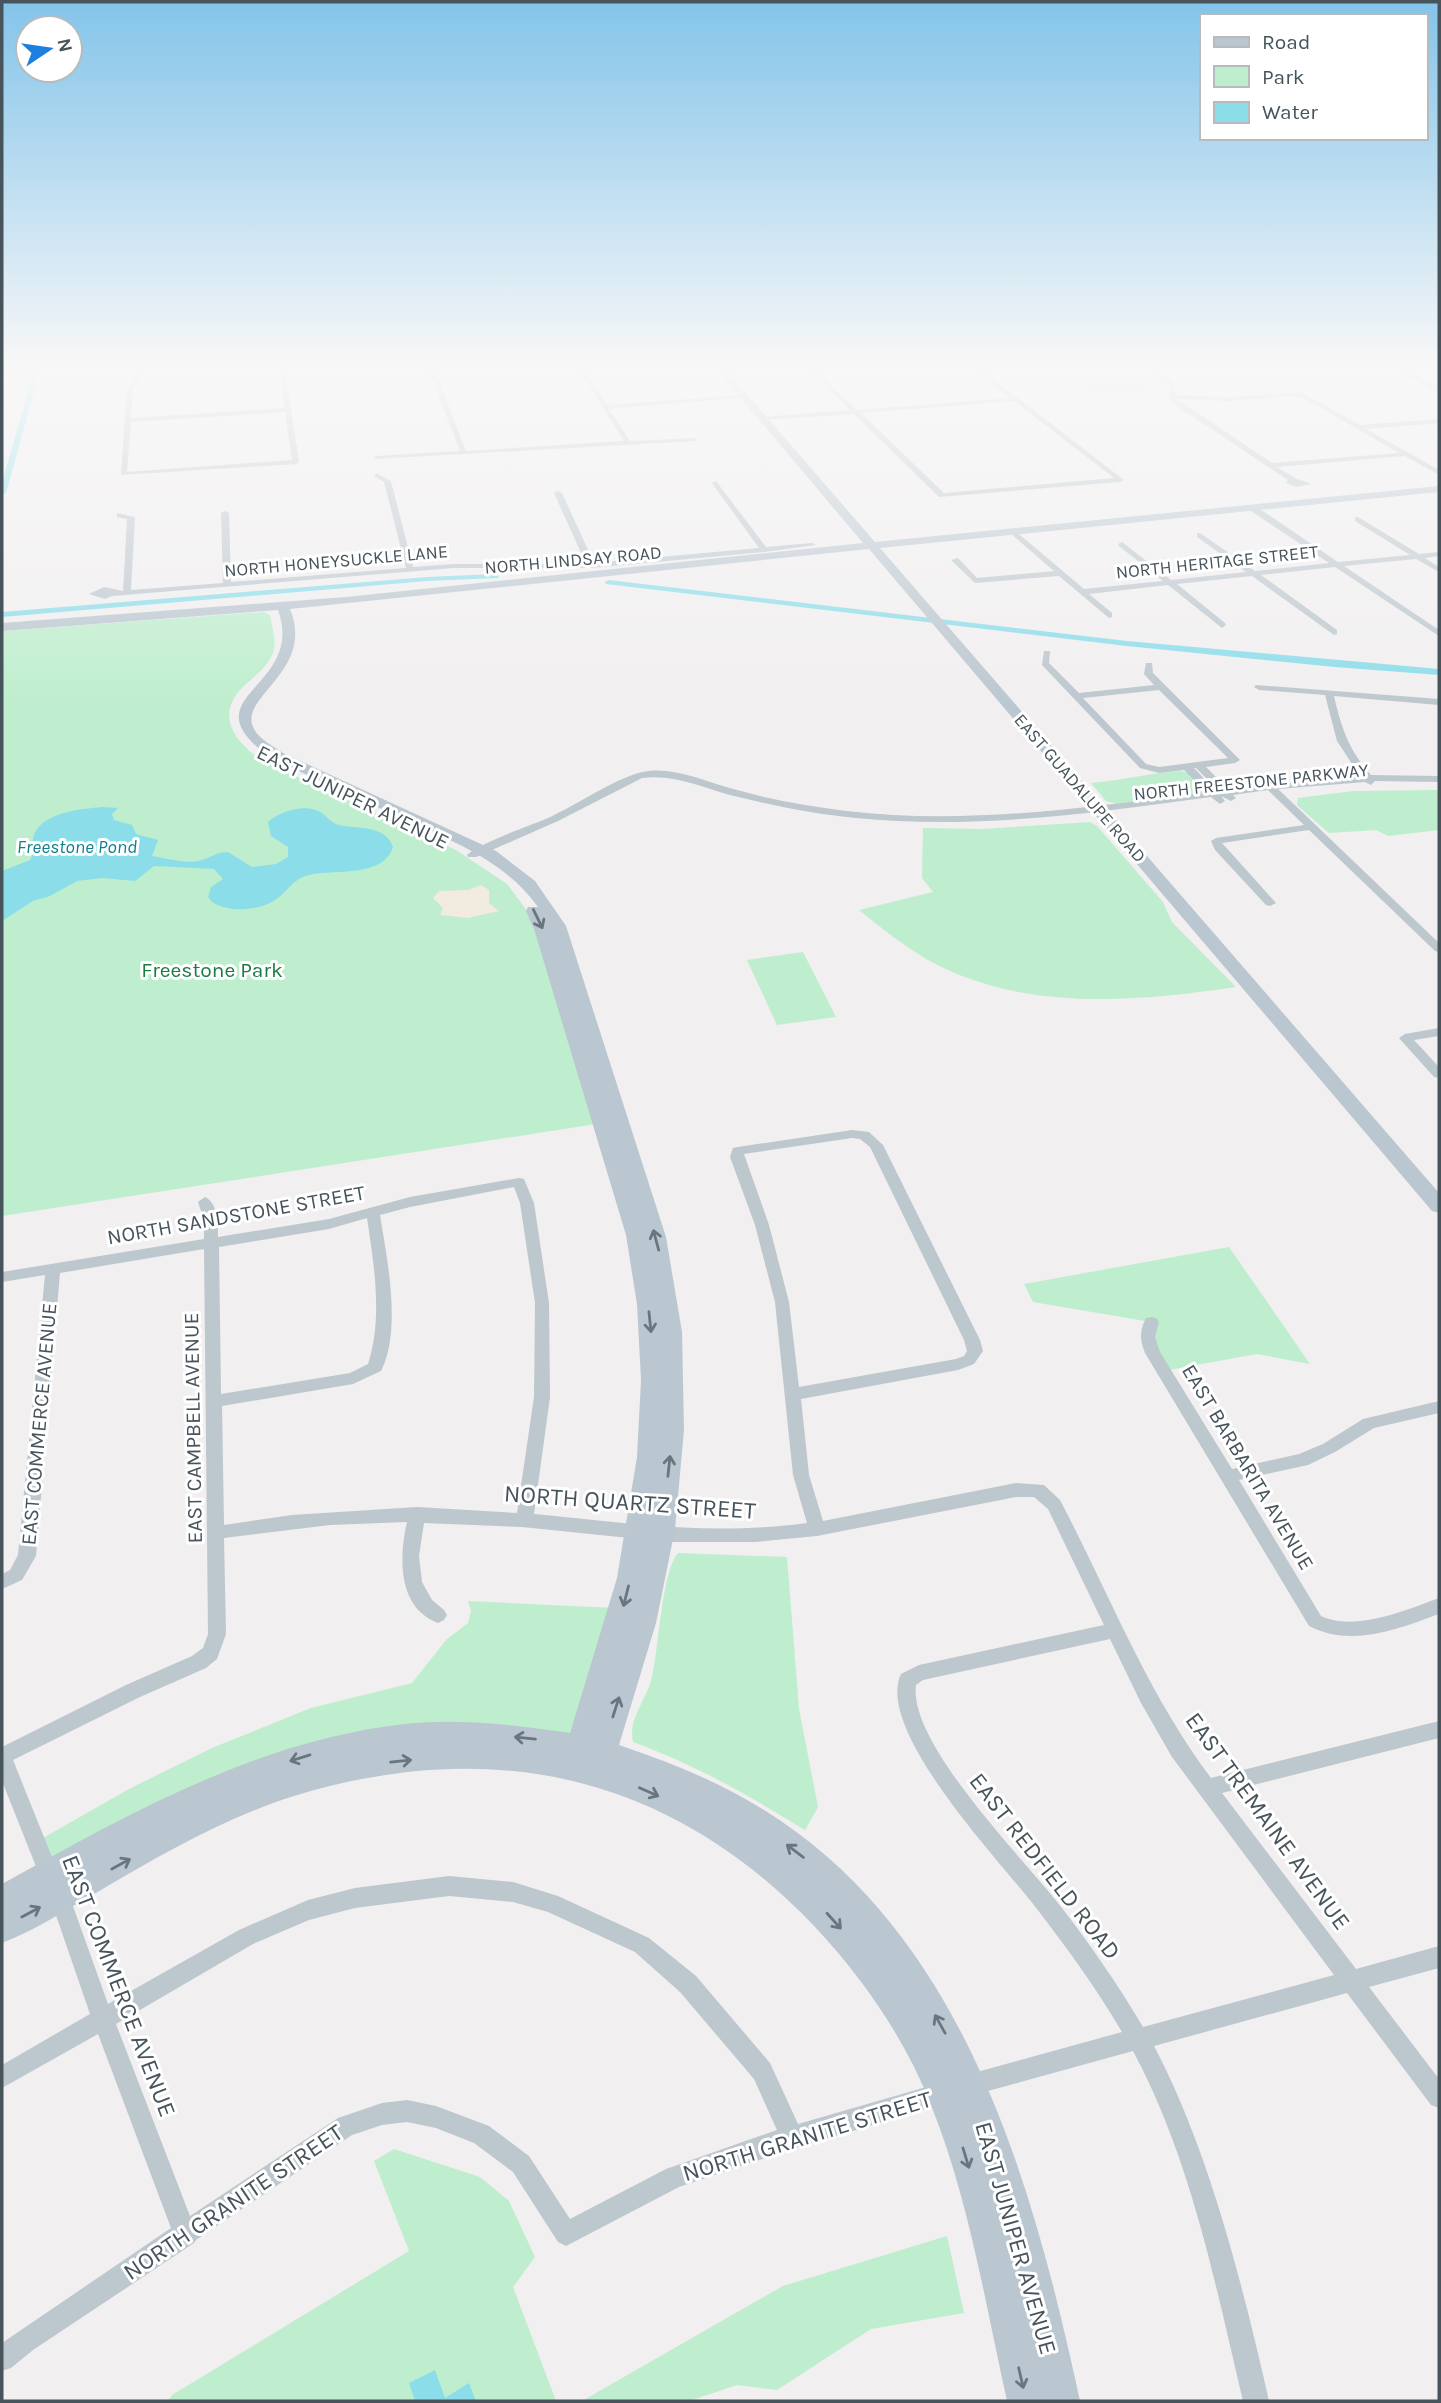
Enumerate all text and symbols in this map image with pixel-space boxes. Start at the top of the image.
north arrow [14,14,84,84]
legend [1200,14,1427,140]
text: Road [1262,30,1310,54]
text: N [52,36,77,55]
text: Park [1262,65,1305,89]
text: Water [1262,100,1318,124]
street label: NORTH HONEYSUCKLE LANE [223,540,449,582]
street label: NORTH HERITAGE STREET [1115,540,1319,584]
street label: NORTH LINDSAY ROAD [484,541,662,579]
street label: EAST GUADALUPE ROAD [1009,709,1151,867]
street label: EAST JUNIPER AVENUE [253,740,453,854]
street label: NORTH FREESTONE PARKWAY [1132,759,1370,805]
water label: Freestone Pond [17,836,137,858]
one-way arrow [531,908,545,929]
park label: Freestone Park [141,958,283,982]
street label: NORTH SANDSTONE STREET [105,1180,367,1250]
one-way arrow [649,1230,662,1252]
street label: EAST COMMERCE AVENUE [16,1302,62,1546]
one-way arrow [643,1310,656,1332]
street label: EAST CAMPBELL AVENUE [179,1312,207,1544]
street label: EAST BARBARITA AVENUE [1177,1360,1319,1574]
one-way arrow [663,1455,676,1478]
street label: NORTH QUARTZ STREET [503,1479,757,1525]
one-way arrow [618,1585,631,1607]
one-way arrow [611,1696,624,1718]
street label: EAST TREMAINE AVENUE [1180,1707,1356,1935]
one-way arrow [514,1731,537,1744]
one-way arrow [289,1753,311,1766]
one-way arrow [389,1754,411,1767]
street label: EAST REDFIELD ROAD [964,1767,1126,1965]
one-way arrow [638,1786,659,1799]
one-way arrow [786,1844,805,1858]
street label: EAST COMMERCE AVENUE [56,1851,182,2121]
one-way arrow [110,1857,130,1871]
one-way arrow [20,1905,41,1919]
one-way arrow [826,1912,843,1929]
one-way arrow [933,2014,946,2035]
street label: NORTH GRANITE STREET [679,2085,935,2187]
street label: NORTH GRANITE STREET [118,2118,348,2286]
street label: EAST JUNIPER AVENUE [969,2118,1063,2358]
one-way arrow [960,2146,973,2168]
one-way arrow [1015,2366,1028,2389]

